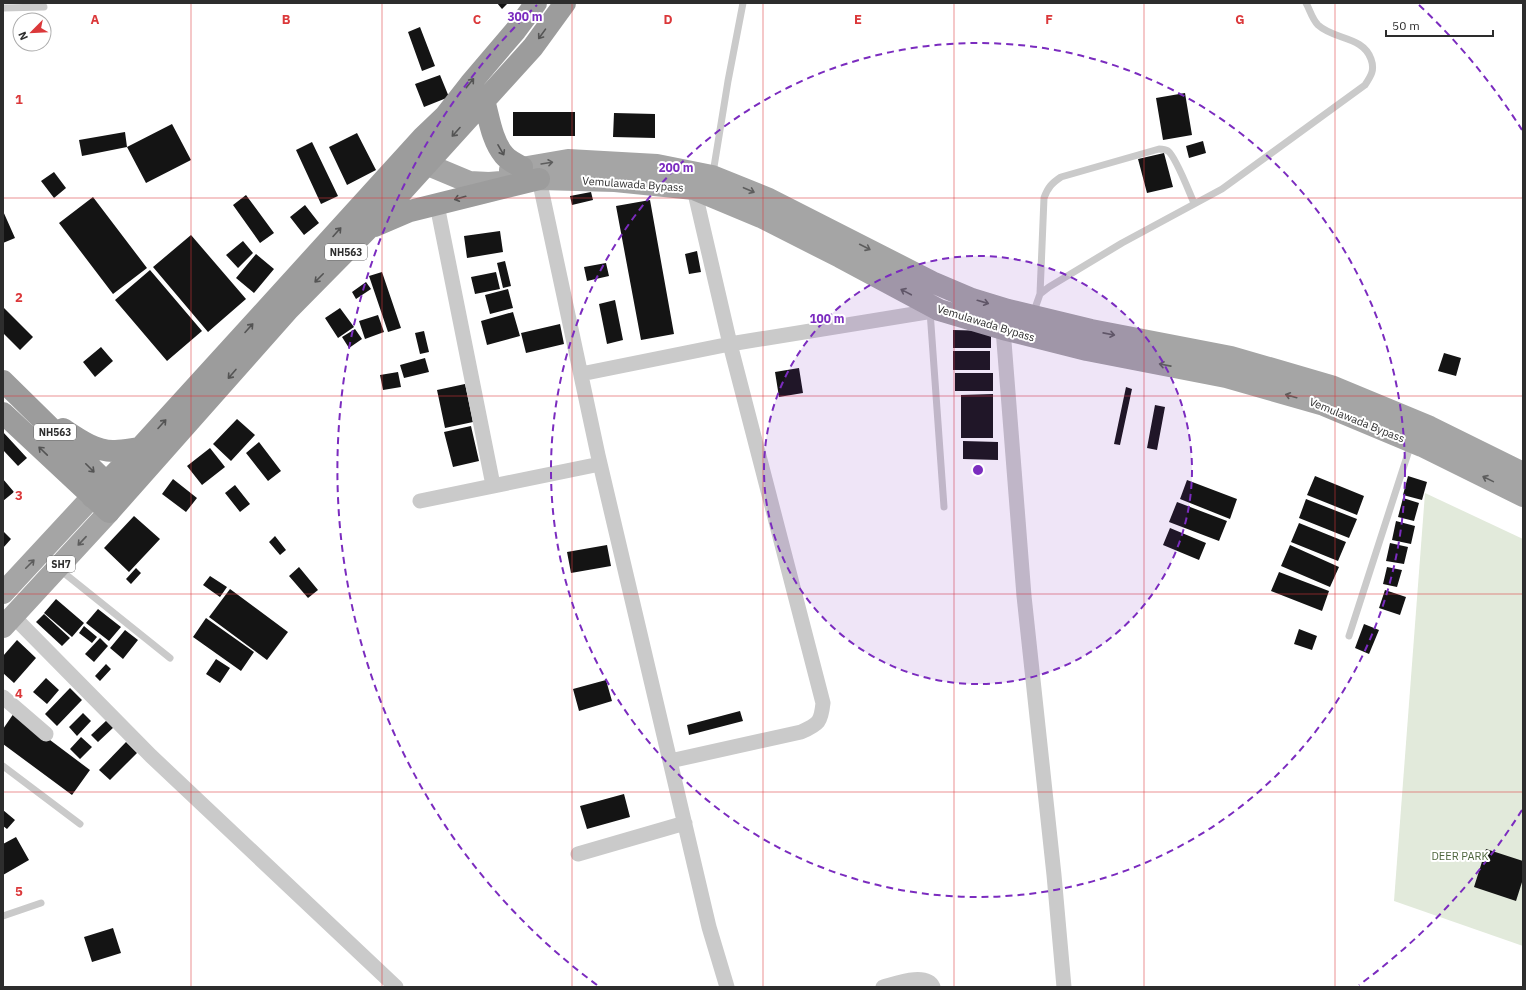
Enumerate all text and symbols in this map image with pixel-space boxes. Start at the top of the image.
text: 300 m [507,9,543,24]
text: A [91,11,100,28]
text: B [282,11,291,28]
text: C [473,11,482,28]
text: D [663,11,673,28]
text: E [854,11,862,28]
text: F [1045,11,1053,28]
text: G [1235,11,1245,28]
north arrow [12,12,52,52]
scale bar [1386,12,1493,38]
text: 50 m [1392,18,1420,33]
one-way arrow [538,29,546,40]
text: N [15,30,31,43]
one-way arrow [466,78,475,89]
text: 1 [15,91,23,108]
one-way arrow [451,127,460,137]
one-way arrow [497,144,505,156]
one-way arrow [540,159,553,167]
text: 200 m [658,160,694,175]
street label: Vemulawada Bypass [582,173,684,195]
one-way arrow [742,187,754,194]
one-way arrow [453,195,466,202]
one-way arrow [332,227,341,237]
road number: NH563 [325,244,367,260]
one-way arrow [859,244,871,252]
one-way arrow [315,273,324,283]
one-way arrow [900,288,912,296]
text: 2 [15,289,23,306]
one-way arrow [976,299,989,306]
street label: Vemulawada Bypass [935,301,1037,345]
text: 100 m [809,311,845,326]
one-way arrow [244,323,254,333]
one-way arrow [1102,330,1115,338]
one-way arrow [1159,361,1172,369]
one-way arrow [227,369,236,379]
one-way arrow [1285,392,1298,399]
street label: Vemulawada Bypass [1307,394,1407,446]
one-way arrow [157,419,166,429]
road number: NH563 [34,424,76,440]
one-way arrow [38,446,48,456]
one-way arrow [85,463,95,473]
centre of rings [971,463,985,477]
one-way arrow [1482,474,1494,482]
text: 3 [15,487,23,504]
one-way arrow [78,536,87,546]
road number: SH7 [47,556,75,572]
one-way arrow [25,559,35,569]
text: 4 [15,685,23,702]
park label: DEER PARK [1431,849,1489,863]
text: 5 [15,883,23,900]

